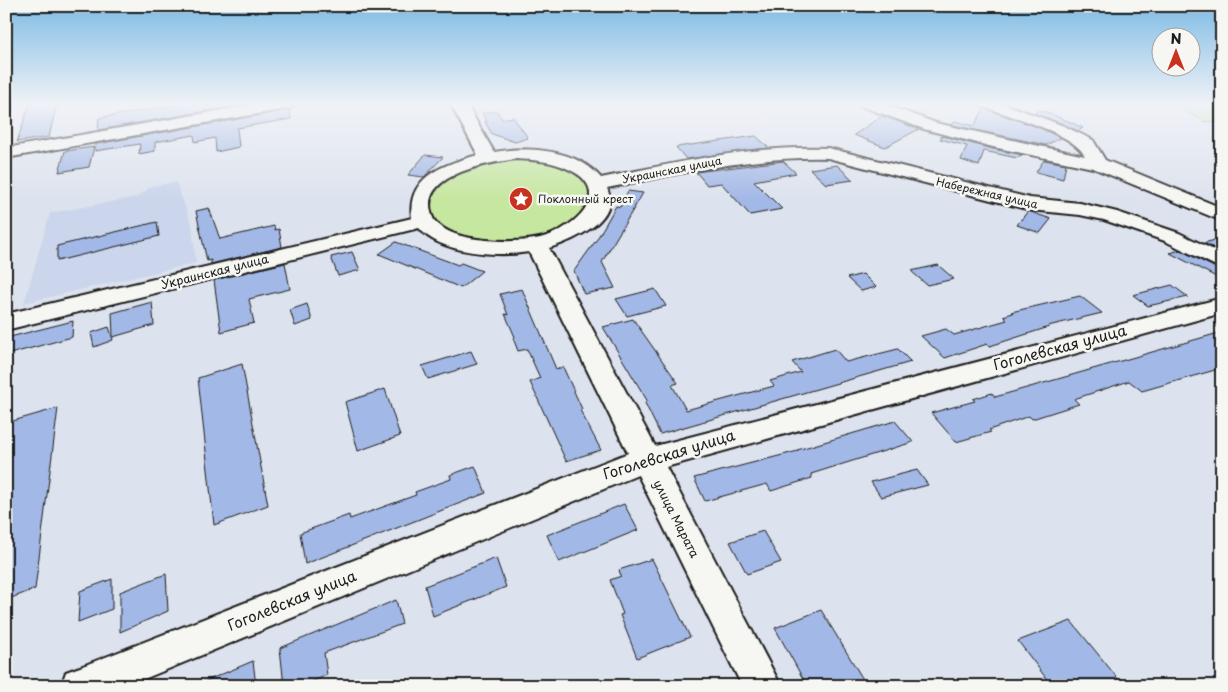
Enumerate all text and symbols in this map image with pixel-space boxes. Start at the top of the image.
north arrow [1150,28,1200,78]
text: N [1170,28,1182,49]
street label: Украинская улица [621,152,723,187]
street label: Набережная улица [935,173,1040,212]
place icon: Поклонный крест [508,186,534,212]
place label: Поклонный крест [538,190,634,207]
street label: Украинская улица [159,249,271,293]
street label: Гоголевская улица [990,318,1129,375]
street label: Гоголевская улица [600,422,738,485]
street label: улица Марата [650,476,704,561]
street label: Гоголевская улица [224,563,360,636]

